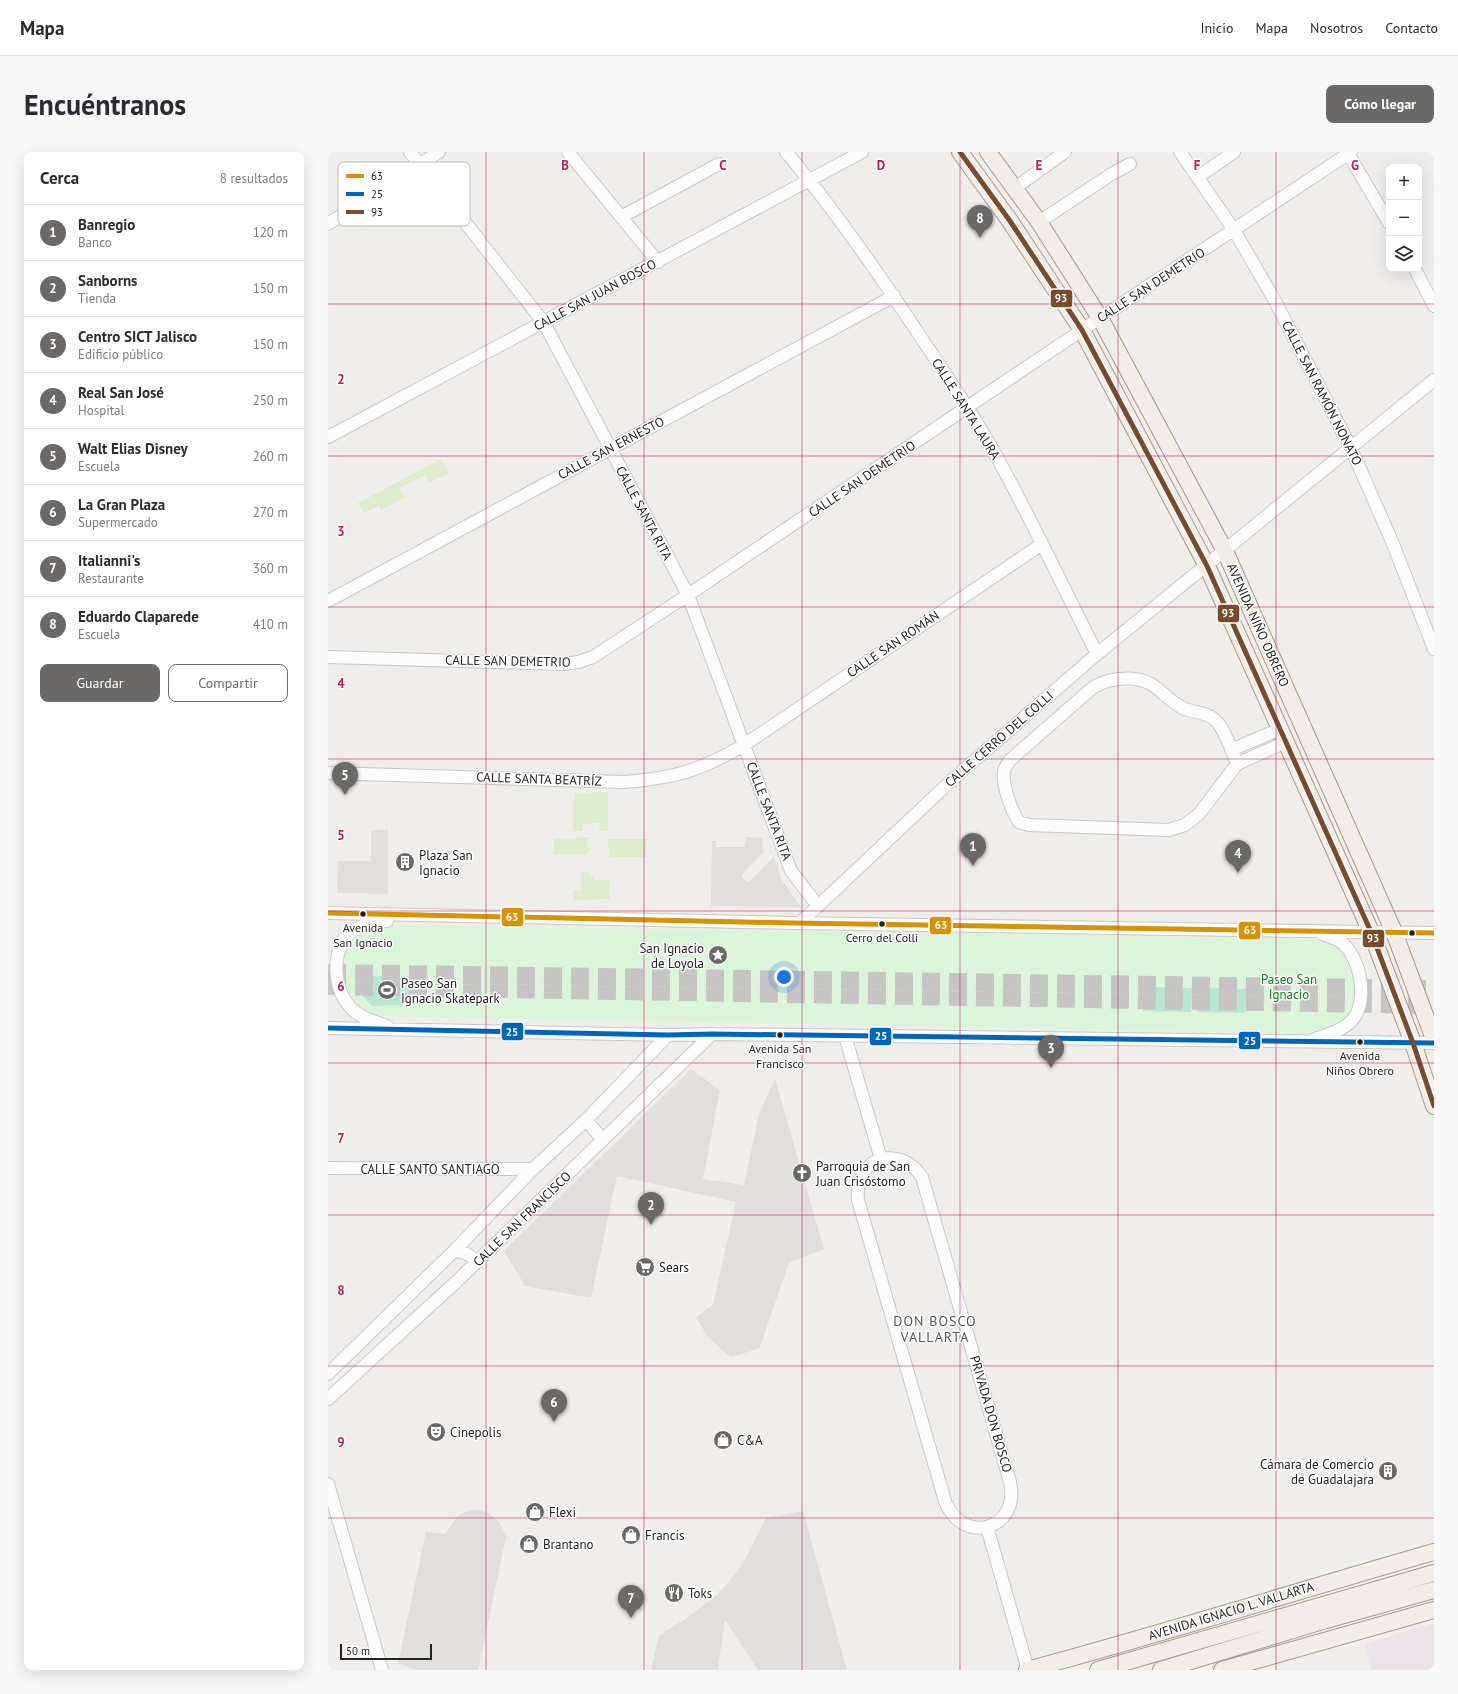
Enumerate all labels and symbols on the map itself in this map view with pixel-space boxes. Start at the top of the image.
text: B [561,157,569,174]
text: C [719,157,727,174]
text: D [877,157,885,174]
text: E [1036,157,1043,174]
text: F [1194,157,1201,174]
text: G [1351,157,1359,174]
legend [338,162,470,226]
text: 63 [371,169,383,183]
text: 25 [371,187,383,201]
text: 93 [371,205,383,219]
pin: 8 [967,205,993,238]
street label: CALLE SAN DEMETRIO [1094,244,1208,326]
street label: CALLE SAN JUAN BOSCO [531,255,659,335]
line badge: 93 [1050,289,1073,308]
text: 93 [1055,291,1067,305]
street label: CALLE SAN RAMÓN NONATO [1278,318,1366,468]
street label: CALLE SANTA LAURA [928,355,1004,463]
text: 2 [337,371,345,388]
street label: CALLE SAN ERNESTO [555,413,667,483]
street label: CALLE SAN DEMETRIO [805,437,919,521]
street label: CALLE SANTA RITA [612,463,676,563]
text: 3 [337,523,345,540]
street label: AVENIDA NIÑO OBRERO [1223,561,1293,690]
line badge: 93 [1217,604,1240,623]
text: 93 [1222,606,1234,620]
street label: CALLE SAN ROMÁN [843,607,943,681]
street label: CALLE SAN DEMETRIO [445,651,571,671]
text: 4 [337,675,345,692]
street label: CALLE CERRO DEL COLLI [941,687,1057,791]
street label: CALLE SANTA RITA [742,759,796,863]
pin: 5 [332,762,358,795]
street label: CALLE SANTA BEATRÍZ [476,768,602,790]
text: 5 [337,827,345,844]
pin: 1 [960,833,986,866]
pin: 4 [1225,840,1251,873]
place label: Plaza San Ignacio [419,847,473,879]
building icon: Plaza San Ignacio [394,851,416,873]
line badge: 63 [501,907,524,927]
marker: Avenida San Ignacio [358,909,368,919]
text: 63 [506,910,518,924]
line badge: 63 [929,916,952,935]
text: 63 [935,918,947,932]
marker: Cerro del Colli [877,919,887,929]
place label: Avenida San Ignacio [333,920,393,950]
line badge: 63 [1238,921,1261,940]
text: 63 [1244,923,1256,937]
unlabelled marker [1407,928,1417,938]
line badge: 93 [1362,929,1385,948]
place label: Cerro del Colli [846,930,918,945]
text: 93 [1367,931,1379,945]
place label: San Ignacio de Loyola [639,940,704,972]
place icon: San Ignacio de Loyola [707,944,729,966]
your location [774,967,794,987]
park label: Paseo San Ignacio [1261,971,1317,1003]
place label: Paseo San Ignacio Skatepark [401,975,500,1007]
text: 6 [337,978,345,995]
sports icon: Paseo San Ignacio Skatepark [376,979,398,1001]
line badge: 25 [501,1022,524,1041]
text: 25 [506,1025,518,1039]
line badge: 25 [869,1027,892,1046]
text: 25 [875,1029,887,1043]
marker: Avenida San Francisco [775,1030,785,1040]
line badge: 25 [1238,1031,1261,1050]
text: 25 [1244,1034,1256,1048]
pin: 3 [1038,1035,1064,1068]
marker: Avenida Niños Obrero [1355,1037,1365,1047]
place label: Avenida San Francisco [749,1041,811,1071]
place label: Avenida Niños Obrero [1326,1048,1394,1078]
text: 7 [337,1130,345,1147]
place label: Parroquia de San Juan Crisóstomo [815,1158,910,1190]
street label: CALLE SANTO SANTIAGO [360,1161,500,1178]
church icon: Parroquia de San Juan Crisóstomo [791,1162,813,1184]
street label: CALLE SAN FRANCISCO [469,1168,575,1270]
pin: 2 [638,1192,664,1225]
supermarket icon: Sears [634,1256,656,1278]
place label: Sears [659,1259,689,1276]
text: 8 [337,1282,345,1299]
district label: DON BOSCO VALLARTA [893,1312,977,1346]
street label: PRIVADA DON BOSCO [966,1354,1016,1475]
pin: 6 [541,1389,567,1422]
theatre icon: Cinepolis [425,1421,447,1443]
place label: Cinepolis [450,1424,501,1441]
shop icon: C&A [712,1429,734,1451]
place label: C&A [737,1432,763,1449]
text: 9 [337,1434,345,1451]
place label: Cámara de Comercio de Guadalajara [1260,1456,1374,1488]
building icon: Cámara de Comercio de Guadalajara [1377,1460,1399,1482]
shop icon: Flexi [524,1501,546,1523]
place label: Flexi [549,1504,576,1521]
shop icon: Francis [620,1524,642,1546]
place label: Francis [645,1527,685,1544]
shop icon: Brantano [518,1533,540,1555]
place label: Brantano [543,1536,594,1553]
street label: AVENIDA IGNACIO L. VALLARTA [1146,1578,1316,1644]
restaurant icon: Toks [663,1582,685,1604]
pin: 7 [618,1585,644,1618]
place label: Toks [688,1585,712,1602]
scale bar [340,1642,432,1661]

